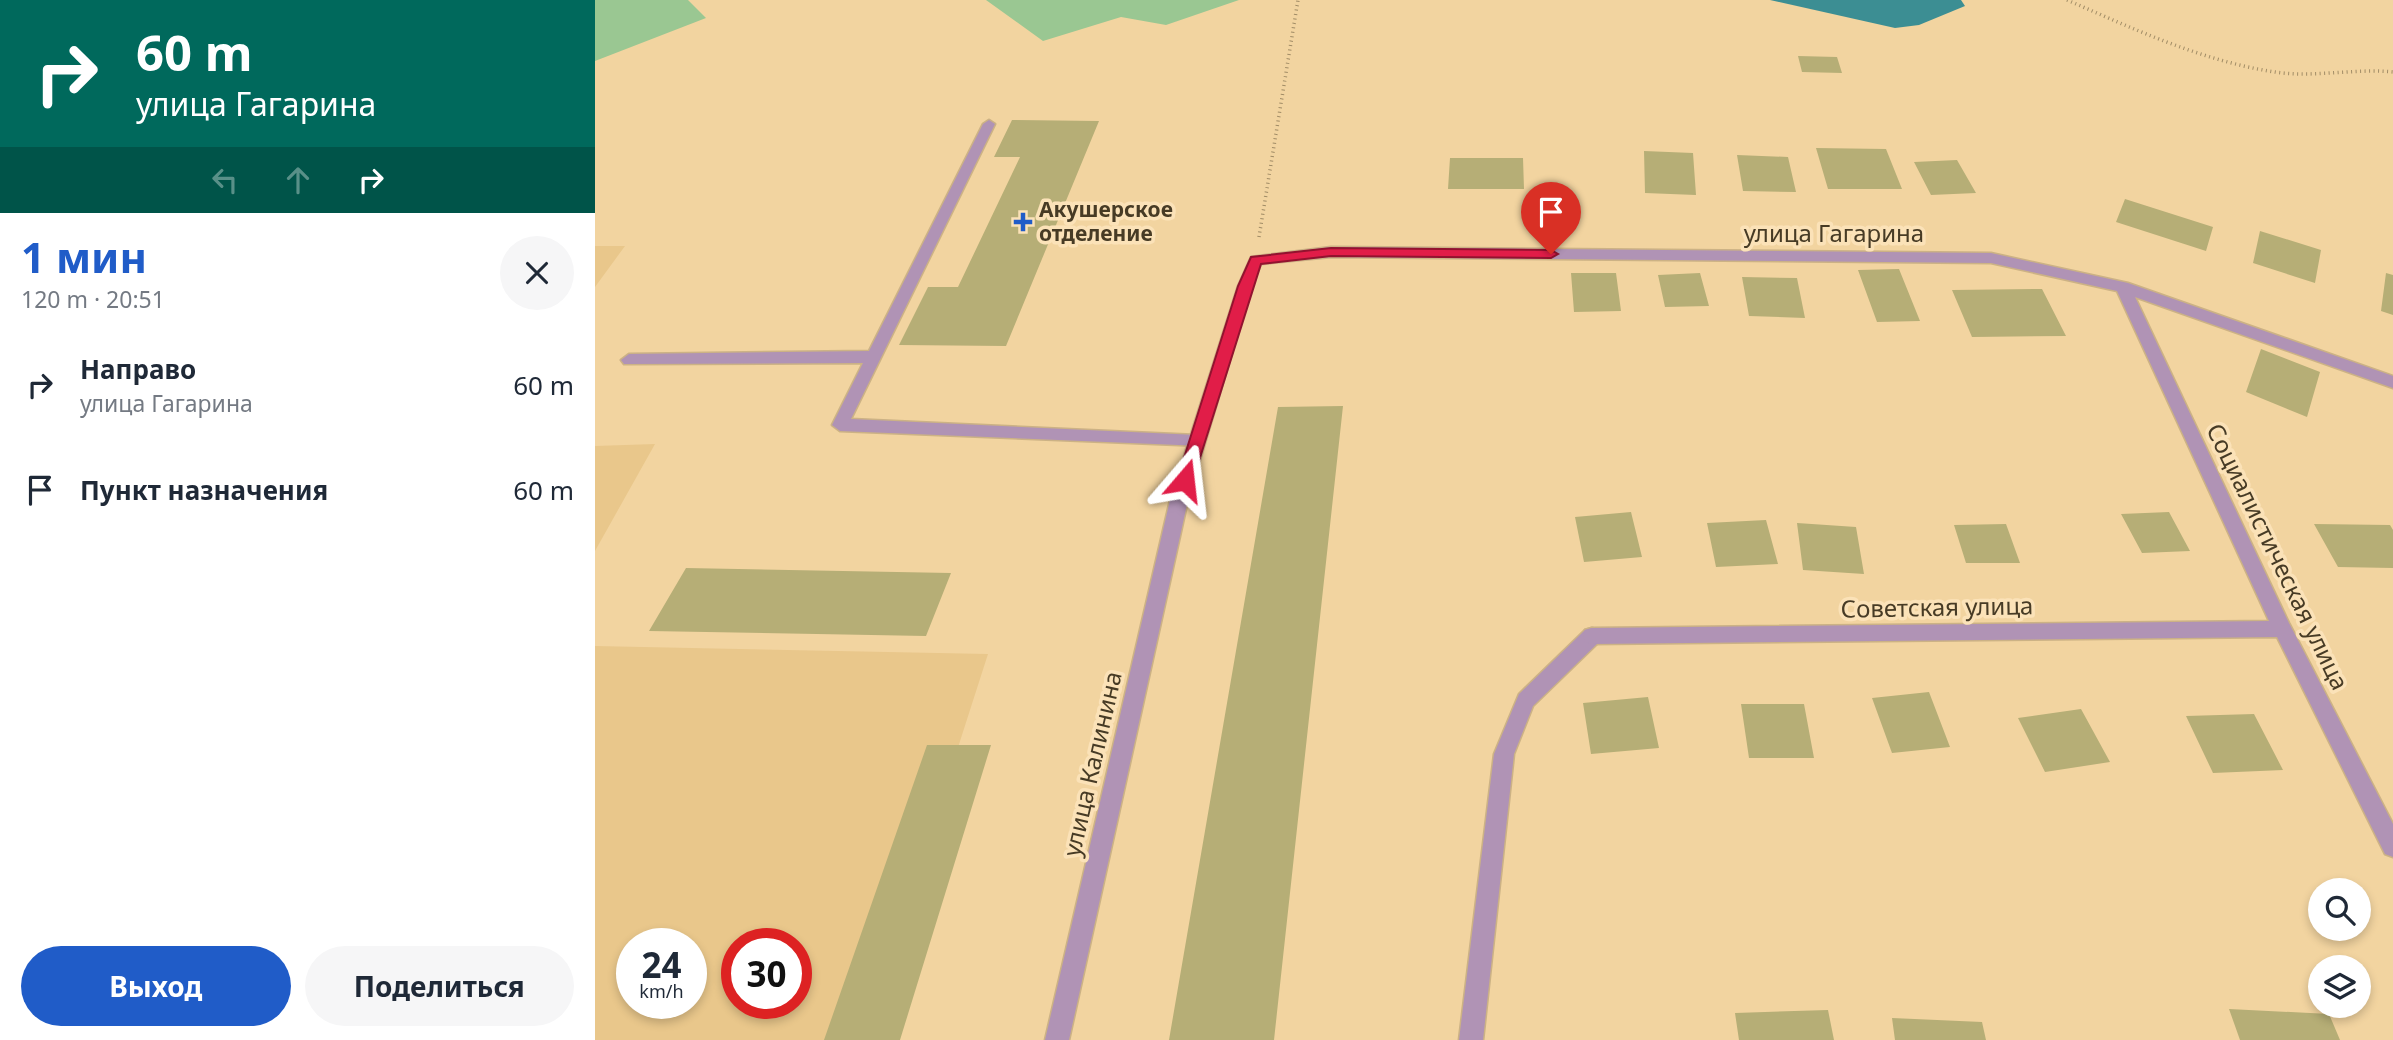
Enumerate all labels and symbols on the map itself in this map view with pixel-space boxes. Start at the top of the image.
pin [1521,182,1581,254]
place label: Акушерское отделение [1039,195,1173,247]
marker: Акушерское отделение [1013,212,1033,232]
street label: улица Гагарина [1744,216,1924,249]
street label: Социалистическая улица [2199,418,2357,695]
position arrow [1148,443,1222,517]
street label: Советская улица [1840,588,2034,625]
street label: улица Калинина [1054,668,1129,860]
speed limit sign: 30 [721,928,812,1019]

